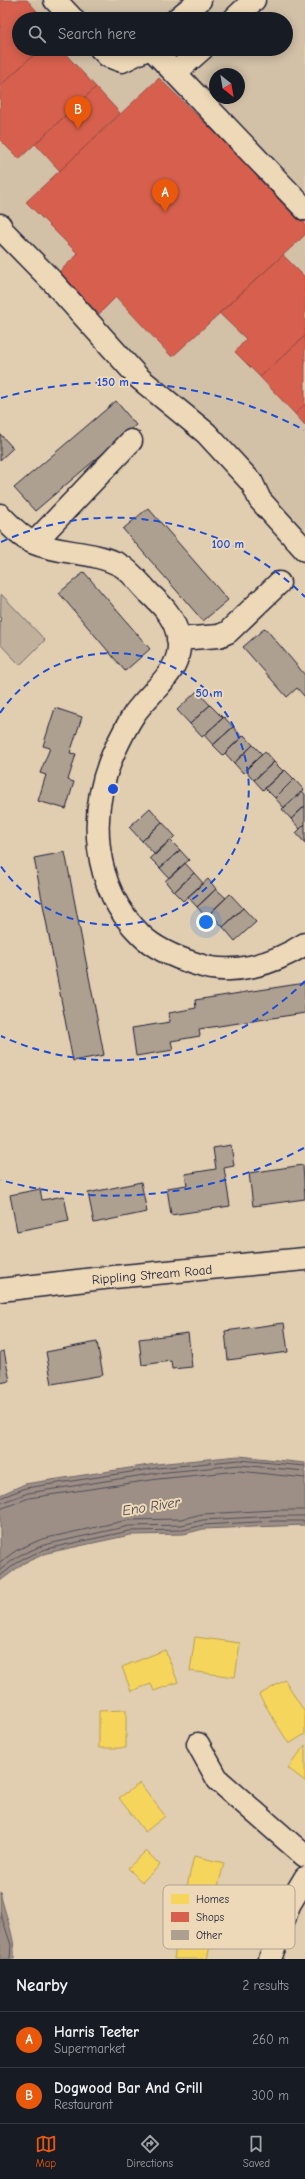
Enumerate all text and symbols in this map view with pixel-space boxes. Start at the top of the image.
search box [12,12,293,56]
icon: search [26,23,48,45]
text: Search here [58,25,136,43]
north arrow [209,68,245,104]
pin: B [65,96,91,129]
pin: A [152,179,178,212]
text: 150 m [97,375,129,389]
text: 100 m [212,537,244,551]
text: 50 m [195,686,223,700]
centre of rings [106,782,120,796]
your location [196,912,216,932]
street label: Rippling Stream Road [91,1262,213,1287]
water label: Eno River [121,1493,183,1519]
legend [163,1885,295,1949]
text: Homes [196,1893,229,1906]
text: Shops [196,1911,225,1924]
text: Other [196,1929,223,1942]
text: Nearby [16,1976,67,1995]
text: 2 results [242,1978,289,1993]
text: Harris Teeter [54,2023,139,2041]
text: A [25,2032,33,2047]
text: 260 m [252,2032,289,2047]
text: Supermarket [54,2041,125,2056]
text: Dogwood Bar And Grill [54,2079,202,2097]
text: B [25,2088,33,2103]
text: 300 m [251,2088,289,2103]
text: Restaurant [54,2097,113,2112]
tab: Map [35,2133,57,2170]
tab: Directions [127,2133,173,2170]
tab: Saved [243,2133,270,2170]

